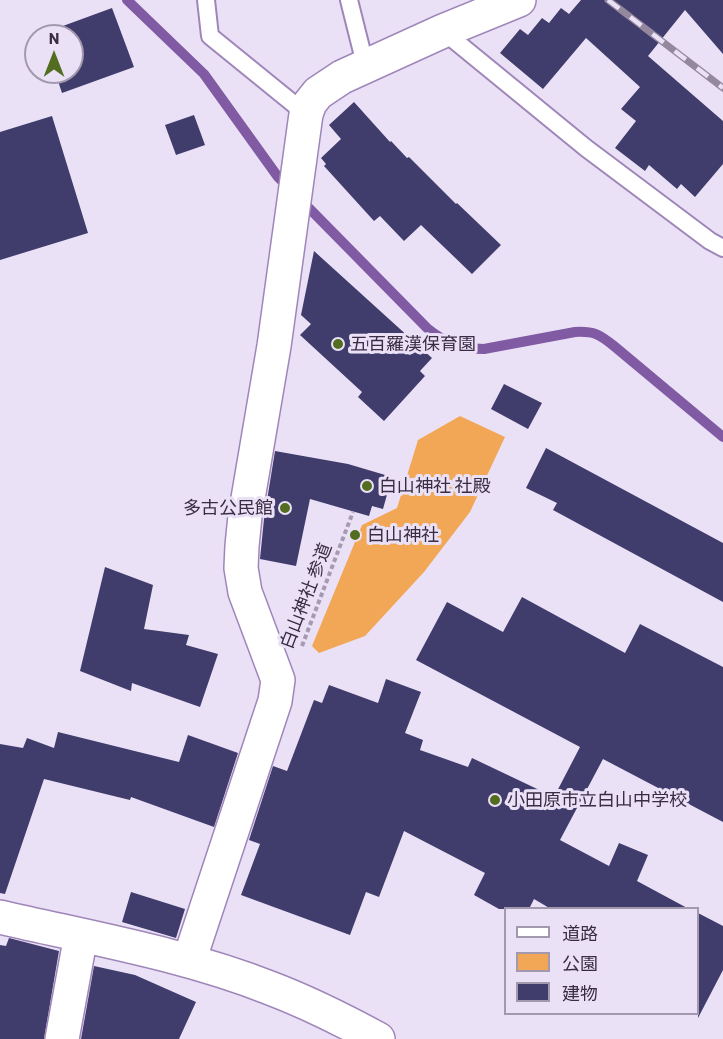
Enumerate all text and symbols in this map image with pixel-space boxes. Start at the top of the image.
north arrow [24,24,84,84]
text: N [49,28,59,47]
place label: 五百羅漢保育園 [350,333,476,355]
marker: 五百羅漢保育園 [331,337,345,351]
place label: 白山神社 社殿 [379,475,491,497]
marker: 白山神社 社殿 [360,479,374,493]
place label: 多古公民館 [183,497,273,519]
marker: 多古公民館 [278,501,292,515]
place label: 白山神社 [367,524,439,546]
marker: 白山神社 [348,528,362,542]
street label: 白山神社 参道 [276,540,336,652]
place label: 小田原市立白山中学校 [507,789,687,811]
marker: 小田原市立白山中学校 [488,793,502,807]
legend [504,907,699,1015]
text: 道路 [562,922,598,944]
text: 公園 [562,952,598,974]
text: 建物 [562,982,598,1004]

